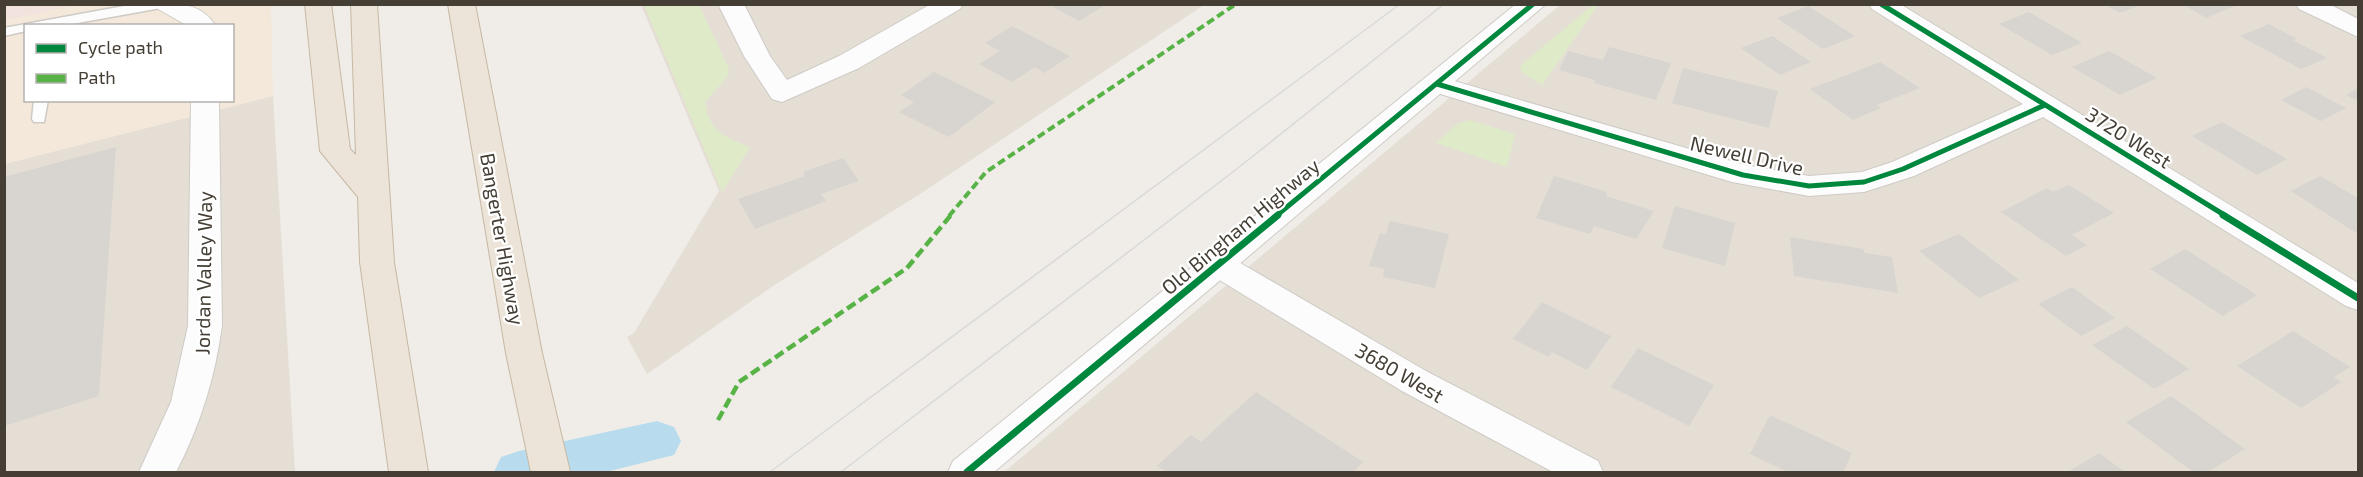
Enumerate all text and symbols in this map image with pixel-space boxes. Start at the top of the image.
legend [24,24,234,102]
text: Cycle path [78,36,163,58]
text: Path [78,66,116,88]
street label: 3720 West [2082,101,2176,173]
street label: Newell Drive [1688,130,1806,180]
street label: Bangerter Highway [476,151,530,327]
street label: Old Bingham Highway [1156,153,1324,299]
street label: Jordan Valley Way [190,190,216,355]
street label: 3680 West [1352,337,1449,407]

